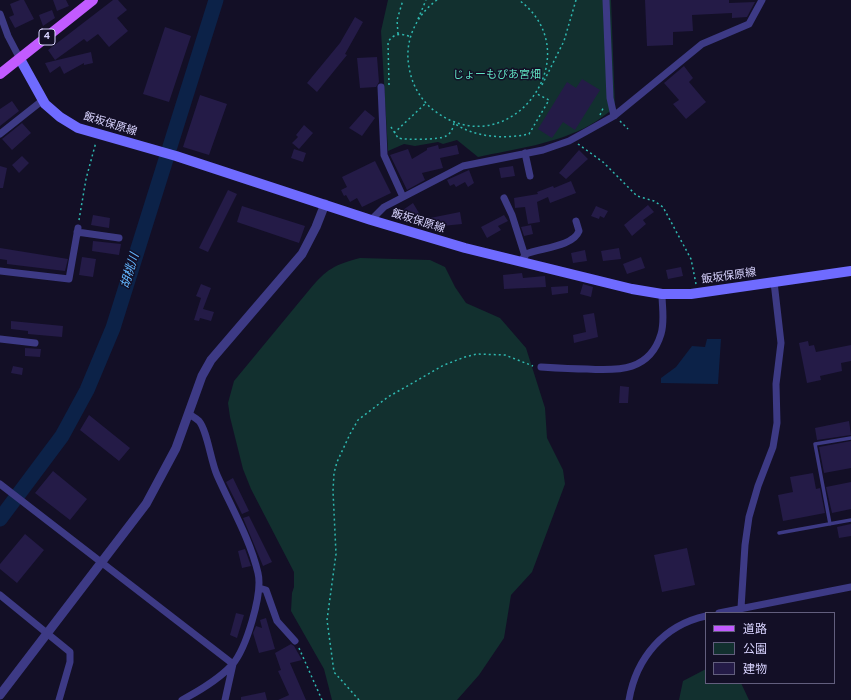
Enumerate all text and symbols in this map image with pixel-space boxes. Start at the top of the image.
road number: 4 [39,29,55,45]
park label: じょーもぴあ宮畑 [453,69,541,83]
street label: 飯坂保原線 [82,111,138,139]
street label: 飯坂保原線 [390,208,446,236]
water label: 胡桃川 [119,252,143,290]
street label: 飯坂保原線 [701,267,757,287]
legend [705,612,835,684]
text: 道路 [743,622,767,638]
text: 公園 [743,642,767,658]
text: 建物 [743,662,767,678]

